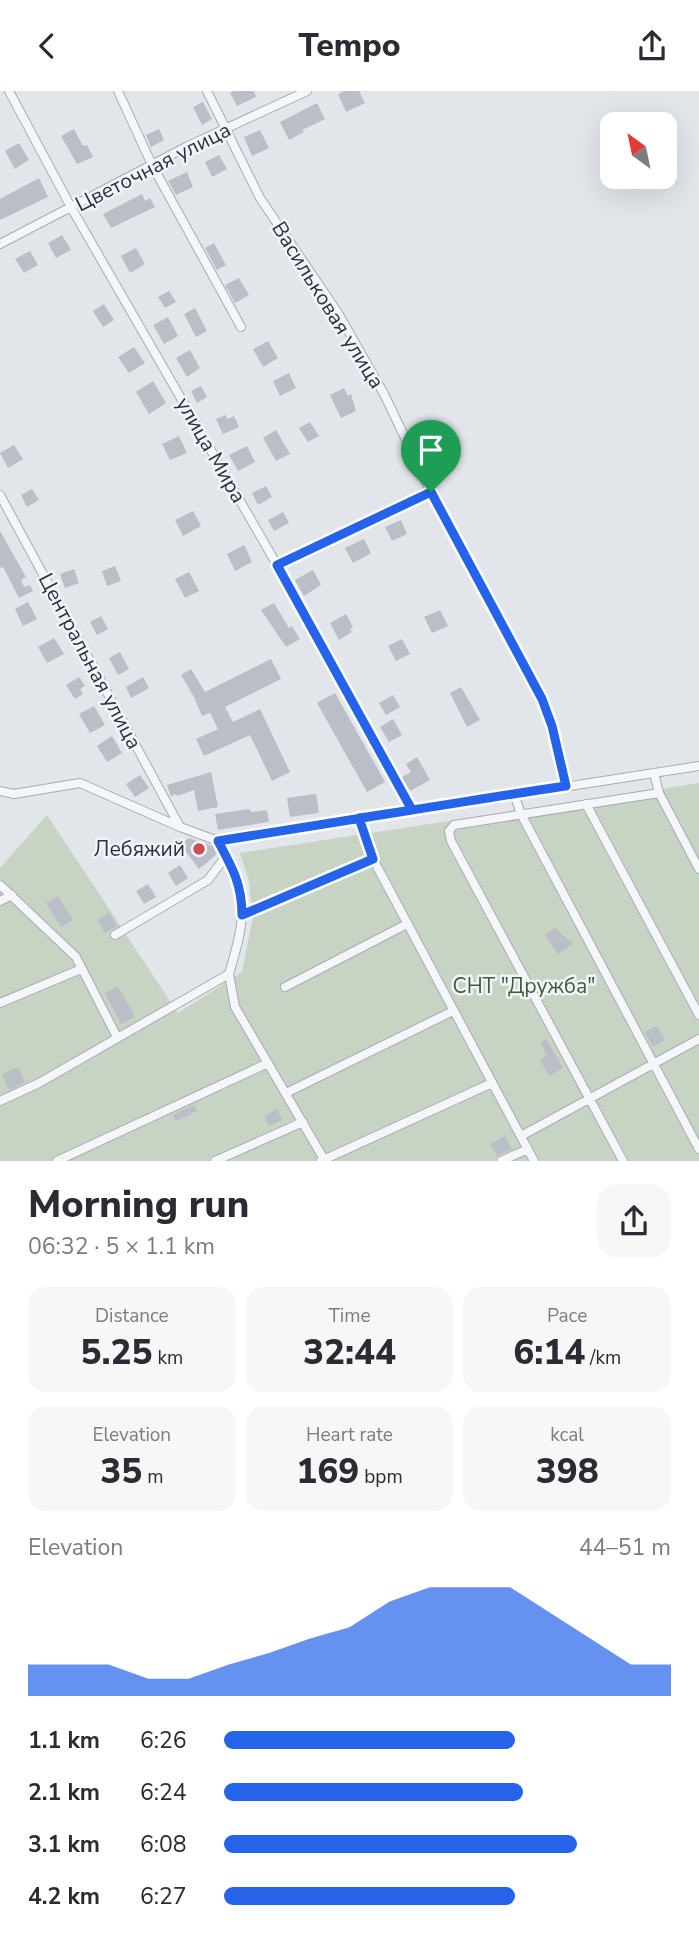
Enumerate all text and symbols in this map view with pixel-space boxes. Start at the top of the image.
text: Tempo [298,24,401,67]
icon: back [28,27,66,65]
icon: share [633,27,671,65]
north arrow [600,112,677,189]
map controls [600,112,677,189]
street label: Цветочная улица [70,116,236,218]
street label: Васильковая улица [265,216,391,394]
street label: улица Мира [169,392,253,508]
pin [401,420,461,492]
icon: arrive [412,431,450,469]
street label: Центральная улица [32,568,148,754]
place label: Лебяжий [94,835,185,863]
marker: Лебяжий [191,841,207,857]
park label: СНТ "Дружба" [453,972,596,1000]
text: Morning run [28,1179,249,1230]
button: share [597,1184,671,1258]
text: 06:32 · 5 × 1.1 km [28,1231,215,1262]
text: Distance [95,1303,169,1329]
text: Time [328,1303,371,1329]
text: Pace [547,1303,587,1329]
text: 5.25 [80,1329,153,1376]
text: 32:44 [303,1329,396,1376]
text: 6:14 [513,1329,585,1376]
text: km [153,1345,183,1371]
text: /km [585,1345,621,1371]
text: Elevation [92,1422,171,1448]
text: Heart rate [306,1422,393,1448]
text: kcal [550,1422,584,1448]
text: 35 [100,1448,142,1495]
text: 169 [296,1448,359,1495]
text: 398 [536,1448,599,1495]
text: m [142,1464,163,1490]
text: bpm [359,1464,403,1490]
text: Elevation [28,1532,123,1563]
text: 44–51 m [579,1532,671,1563]
text: 1.1 km [28,1725,100,1756]
text: 6:26 [140,1725,187,1756]
text: 2.1 km [28,1777,100,1808]
text: 6:24 [140,1777,187,1808]
text: 3.1 km [28,1829,100,1860]
text: 6:08 [140,1829,187,1860]
text: 4.2 km [28,1881,100,1912]
text: 6:27 [140,1881,187,1912]

